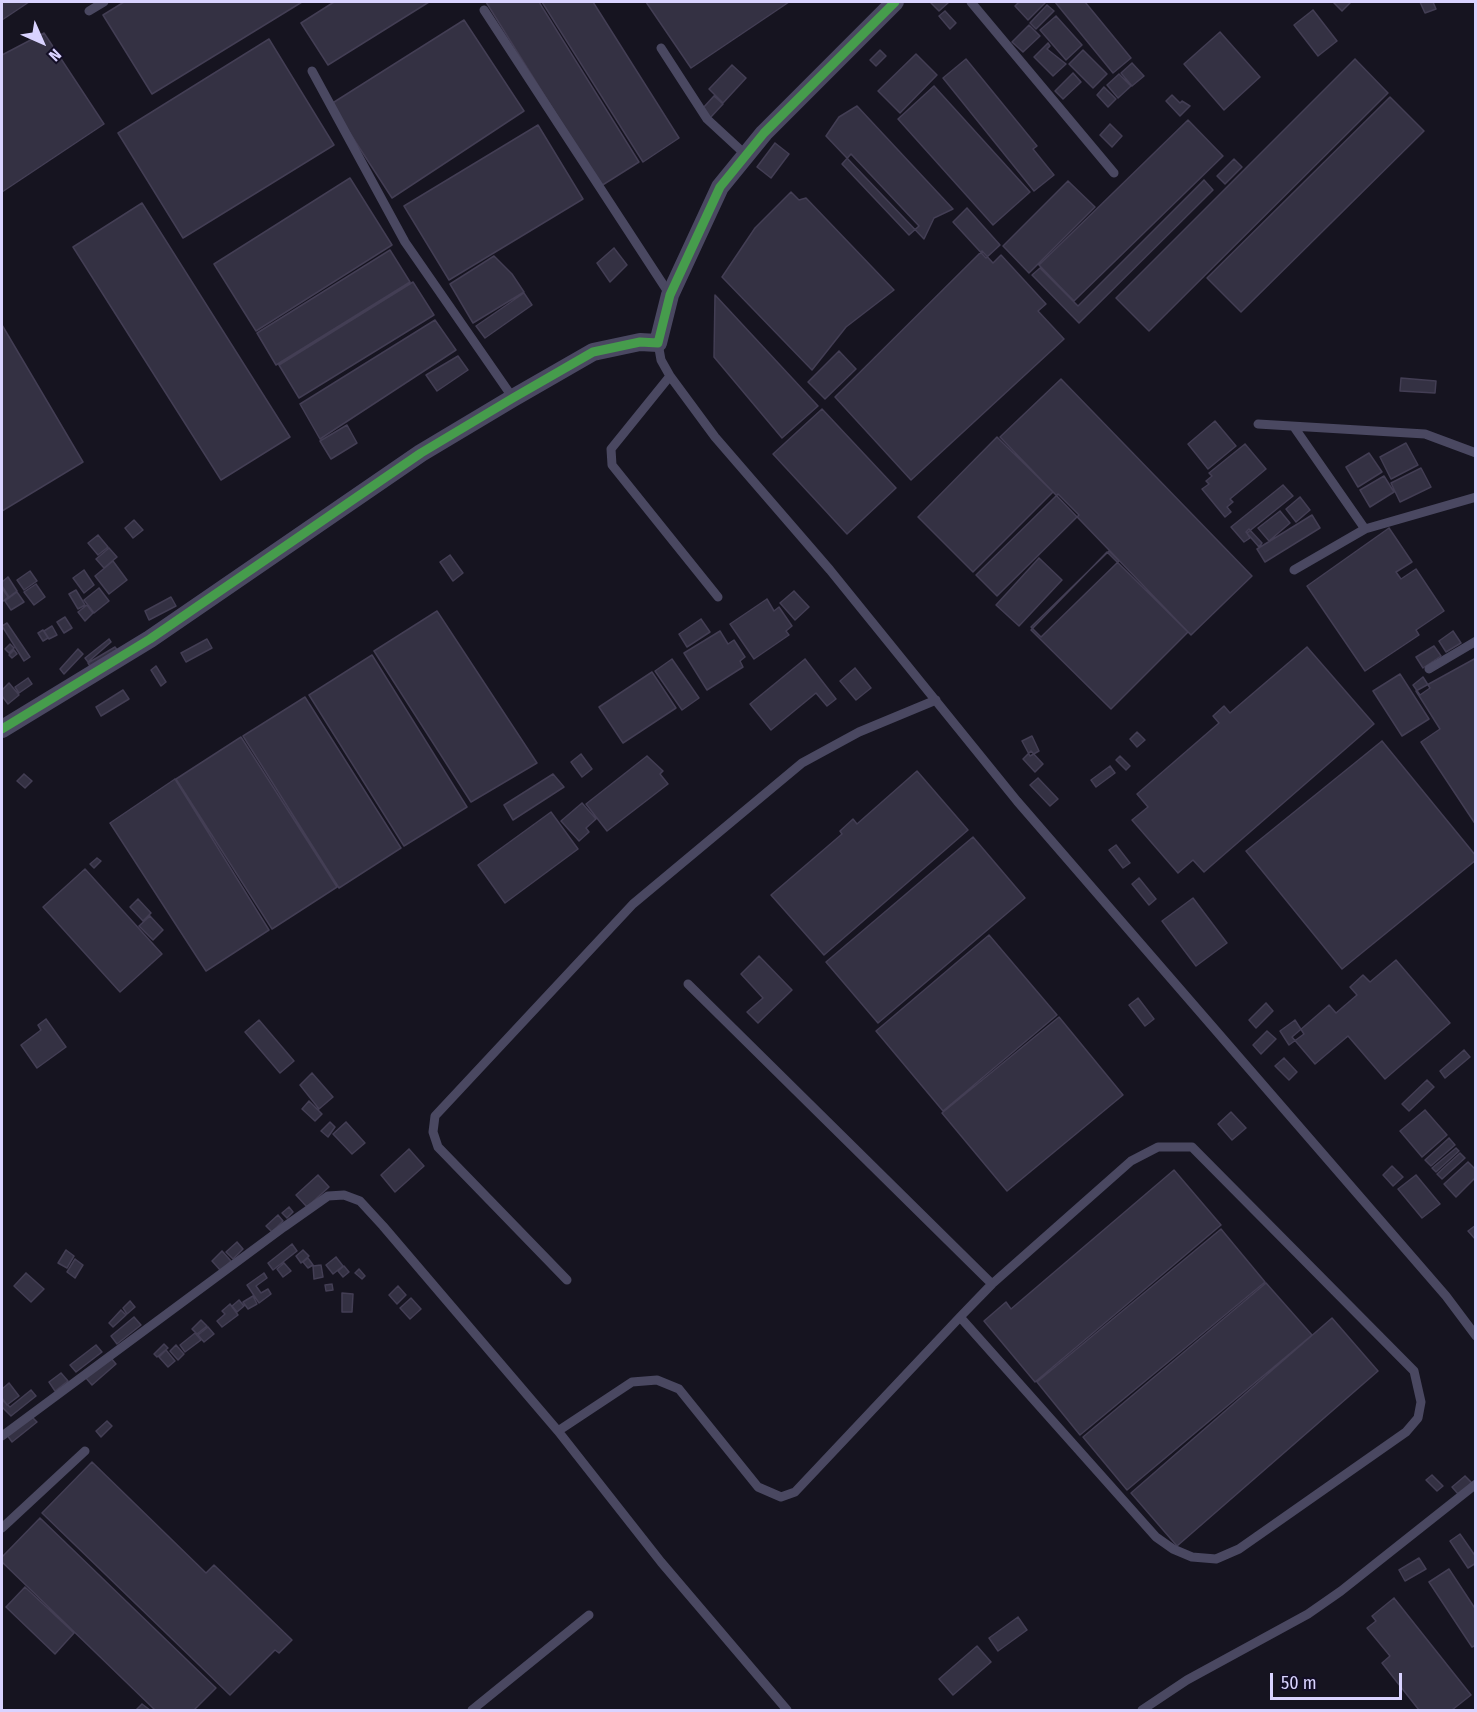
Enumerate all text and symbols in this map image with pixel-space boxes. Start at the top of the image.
north arrow [12,12,72,72]
text: N [45,45,65,65]
scale bar [1273,1661,1405,1699]
text: 50 m [1281,1672,1317,1694]

